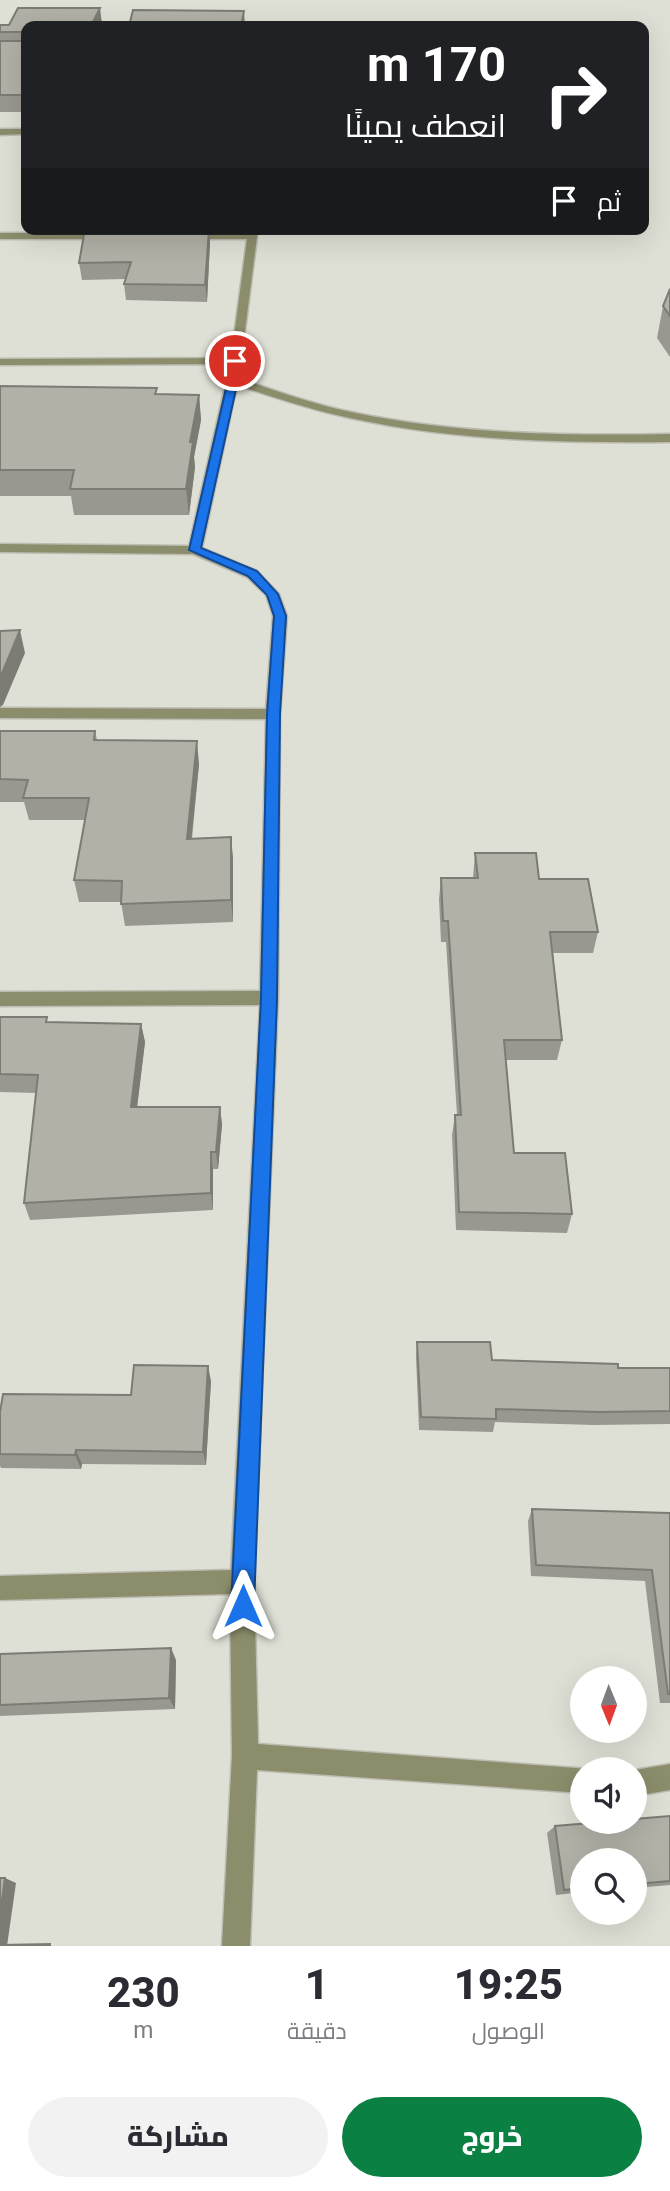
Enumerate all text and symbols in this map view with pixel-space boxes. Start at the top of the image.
text: 170 m [367,36,506,93]
icon: right [530,49,621,140]
text: انعطف يمينًا [344,107,506,145]
icon: arrive [545,182,583,220]
text: ثم [597,187,621,217]
pin [205,331,265,391]
icon: arrive [216,342,254,380]
position arrow [206,1569,280,1643]
north arrow [570,1666,648,1743]
map controls [570,1666,647,1925]
button: sound [570,1757,647,1834]
button: search [570,1848,647,1925]
text: 1 [305,1960,329,2009]
text: 19:25 [454,1960,563,2009]
text: 230 [107,1968,180,2017]
text: m [133,2017,154,2044]
text: دقيقة [287,2018,347,2045]
text: الوصول [472,2018,545,2045]
button: مشاركة [28,2097,328,2177]
button: خروج [342,2097,642,2177]

